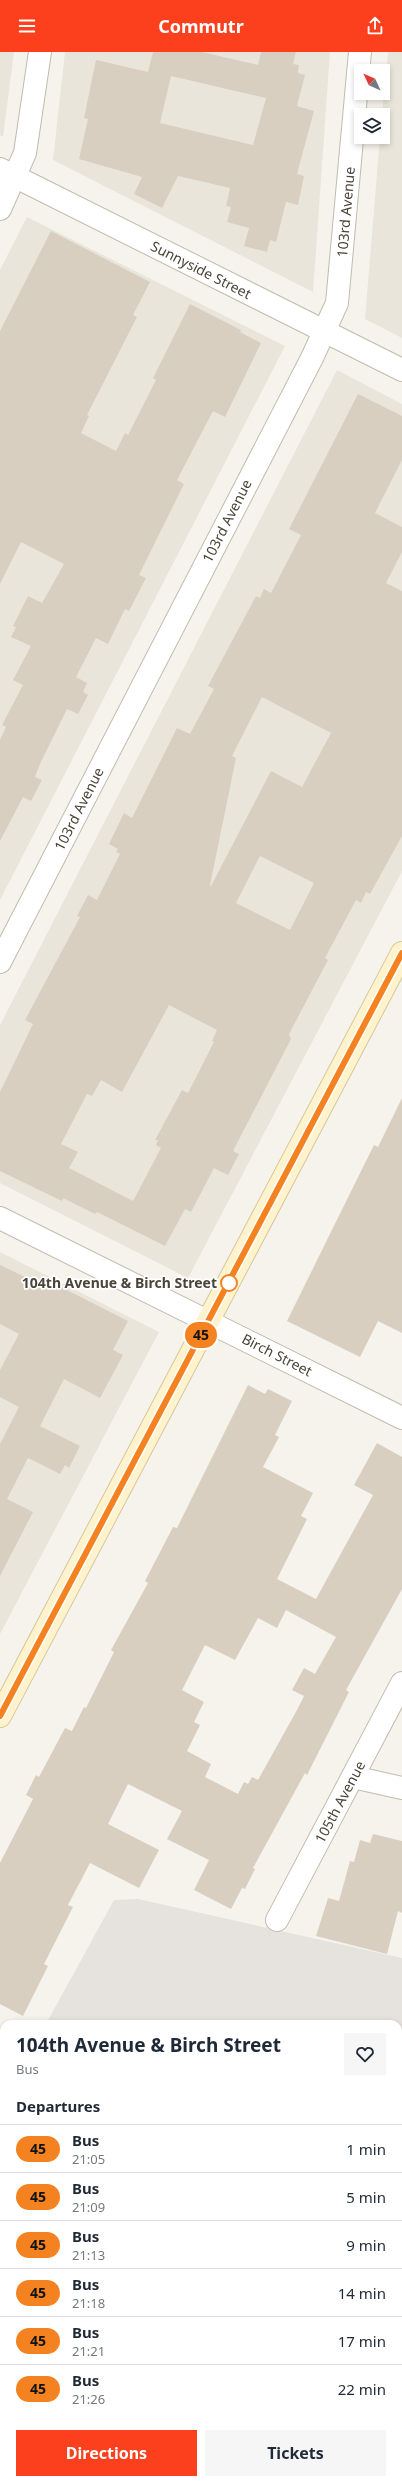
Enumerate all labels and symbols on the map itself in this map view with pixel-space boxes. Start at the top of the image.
north arrow [354,64,390,100]
street label: 103rd Avenue [332,166,359,258]
street label: Sunnyside Street [148,236,255,303]
street label: 103rd Avenue [197,476,256,566]
street label: 103rd Avenue [49,764,108,854]
place label: 104th Avenue & Birch Street [22,1273,217,1292]
marker: 104th Avenue & Birch Street [220,1274,238,1292]
line badge: 45 [183,1322,219,1348]
street label: Birch Street [239,1329,316,1380]
street label: 105th Avenue [310,1757,369,1846]

